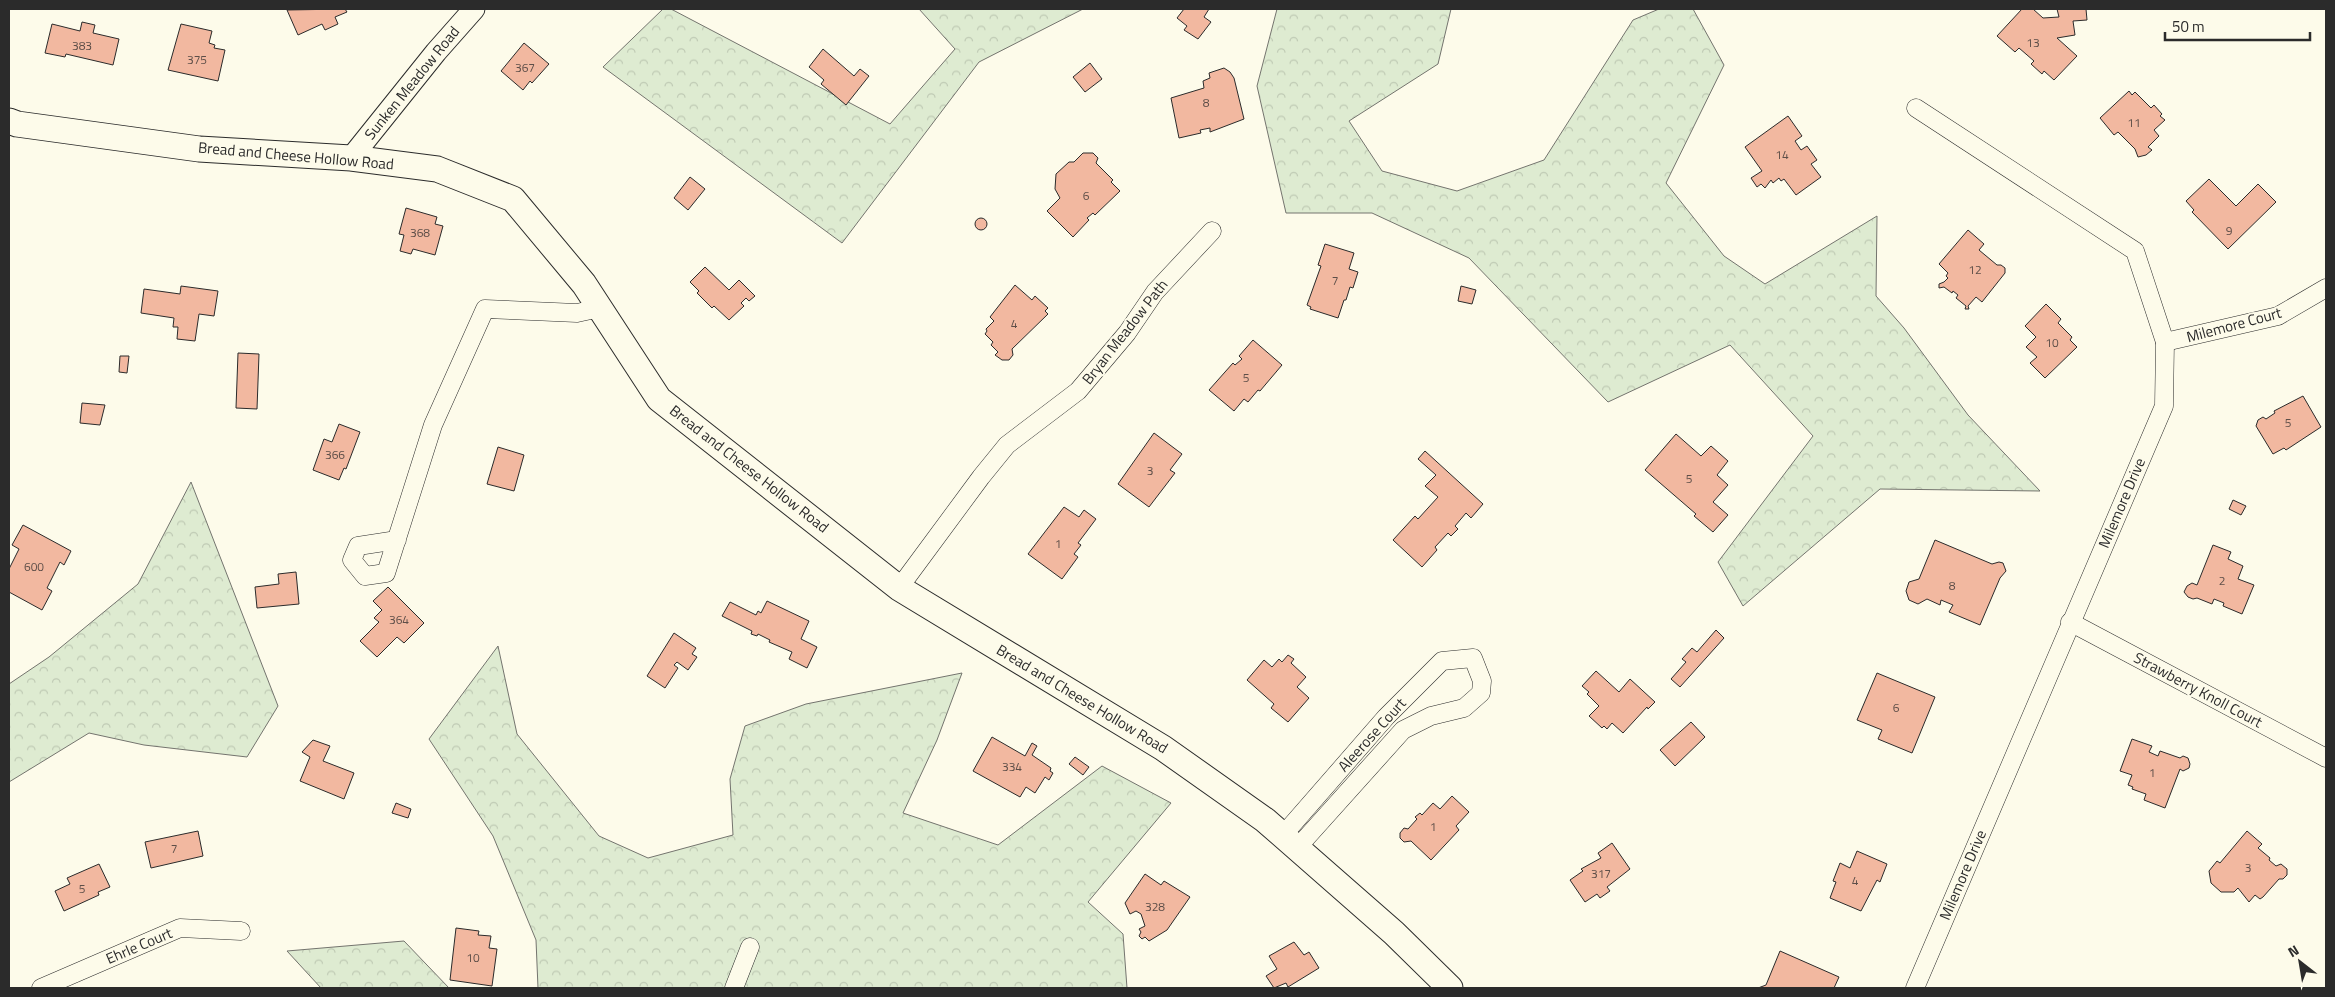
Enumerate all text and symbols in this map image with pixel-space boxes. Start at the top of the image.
scale bar [2165,10,2310,42]
text: 50 m [2172,15,2205,38]
street label: Sunken Meadow Road [358,21,465,145]
house number: 13 [2026,33,2040,52]
house number: 383 [72,36,92,55]
house number: 375 [187,50,207,69]
house number: 367 [515,58,535,77]
house number: 8 [1203,93,1210,112]
house number: 11 [2127,113,2141,132]
street label: Bread and Cheese Hollow Road [197,135,395,176]
house number: 14 [1775,145,1789,164]
house number: 6 [1083,186,1090,205]
house number: 9 [2226,221,2233,240]
house number: 368 [410,223,430,242]
house number: 12 [1968,260,1982,279]
house number: 7 [1332,271,1338,290]
street label: Bryan Meadow Path [1076,274,1173,389]
street label: Milemore Court [2184,301,2285,348]
house number: 4 [1011,314,1018,333]
house number: 10 [2045,333,2059,352]
house number: 5 [1243,368,1250,387]
street label: Bread and Cheese Hollow Road [665,399,834,538]
house number: 5 [2285,413,2292,432]
house number: 366 [325,445,345,464]
street label: Milemore Drive [2092,454,2151,552]
house number: 3 [1147,461,1153,480]
house number: 5 [1686,469,1693,488]
house number: 1 [1055,534,1061,553]
house number: 600 [24,557,44,576]
house number: 2 [2219,571,2225,590]
house number: 8 [1949,576,1956,595]
house number: 364 [389,610,409,629]
street label: Bread and Cheese Hollow Road [992,638,1172,759]
street label: Strawberry Knoll Court [2130,646,2267,734]
street label: Aleerose Court [1332,692,1412,777]
house number: 6 [1893,698,1900,717]
house number: 334 [1002,757,1022,776]
house number: 1 [2149,763,2155,782]
house number: 1 [1430,817,1436,836]
street label: Milemore Drive [1933,826,1992,924]
house number: 7 [171,839,177,858]
house number: 3 [2245,858,2251,877]
house number: 317 [1591,864,1611,883]
house number: 4 [1852,871,1859,890]
house number: 5 [79,879,86,898]
house number: 328 [1145,897,1165,916]
street label: Ehrle Court [102,921,176,970]
north arrow [2275,937,2325,987]
text: N [2283,939,2303,962]
house number: 10 [466,948,480,967]

